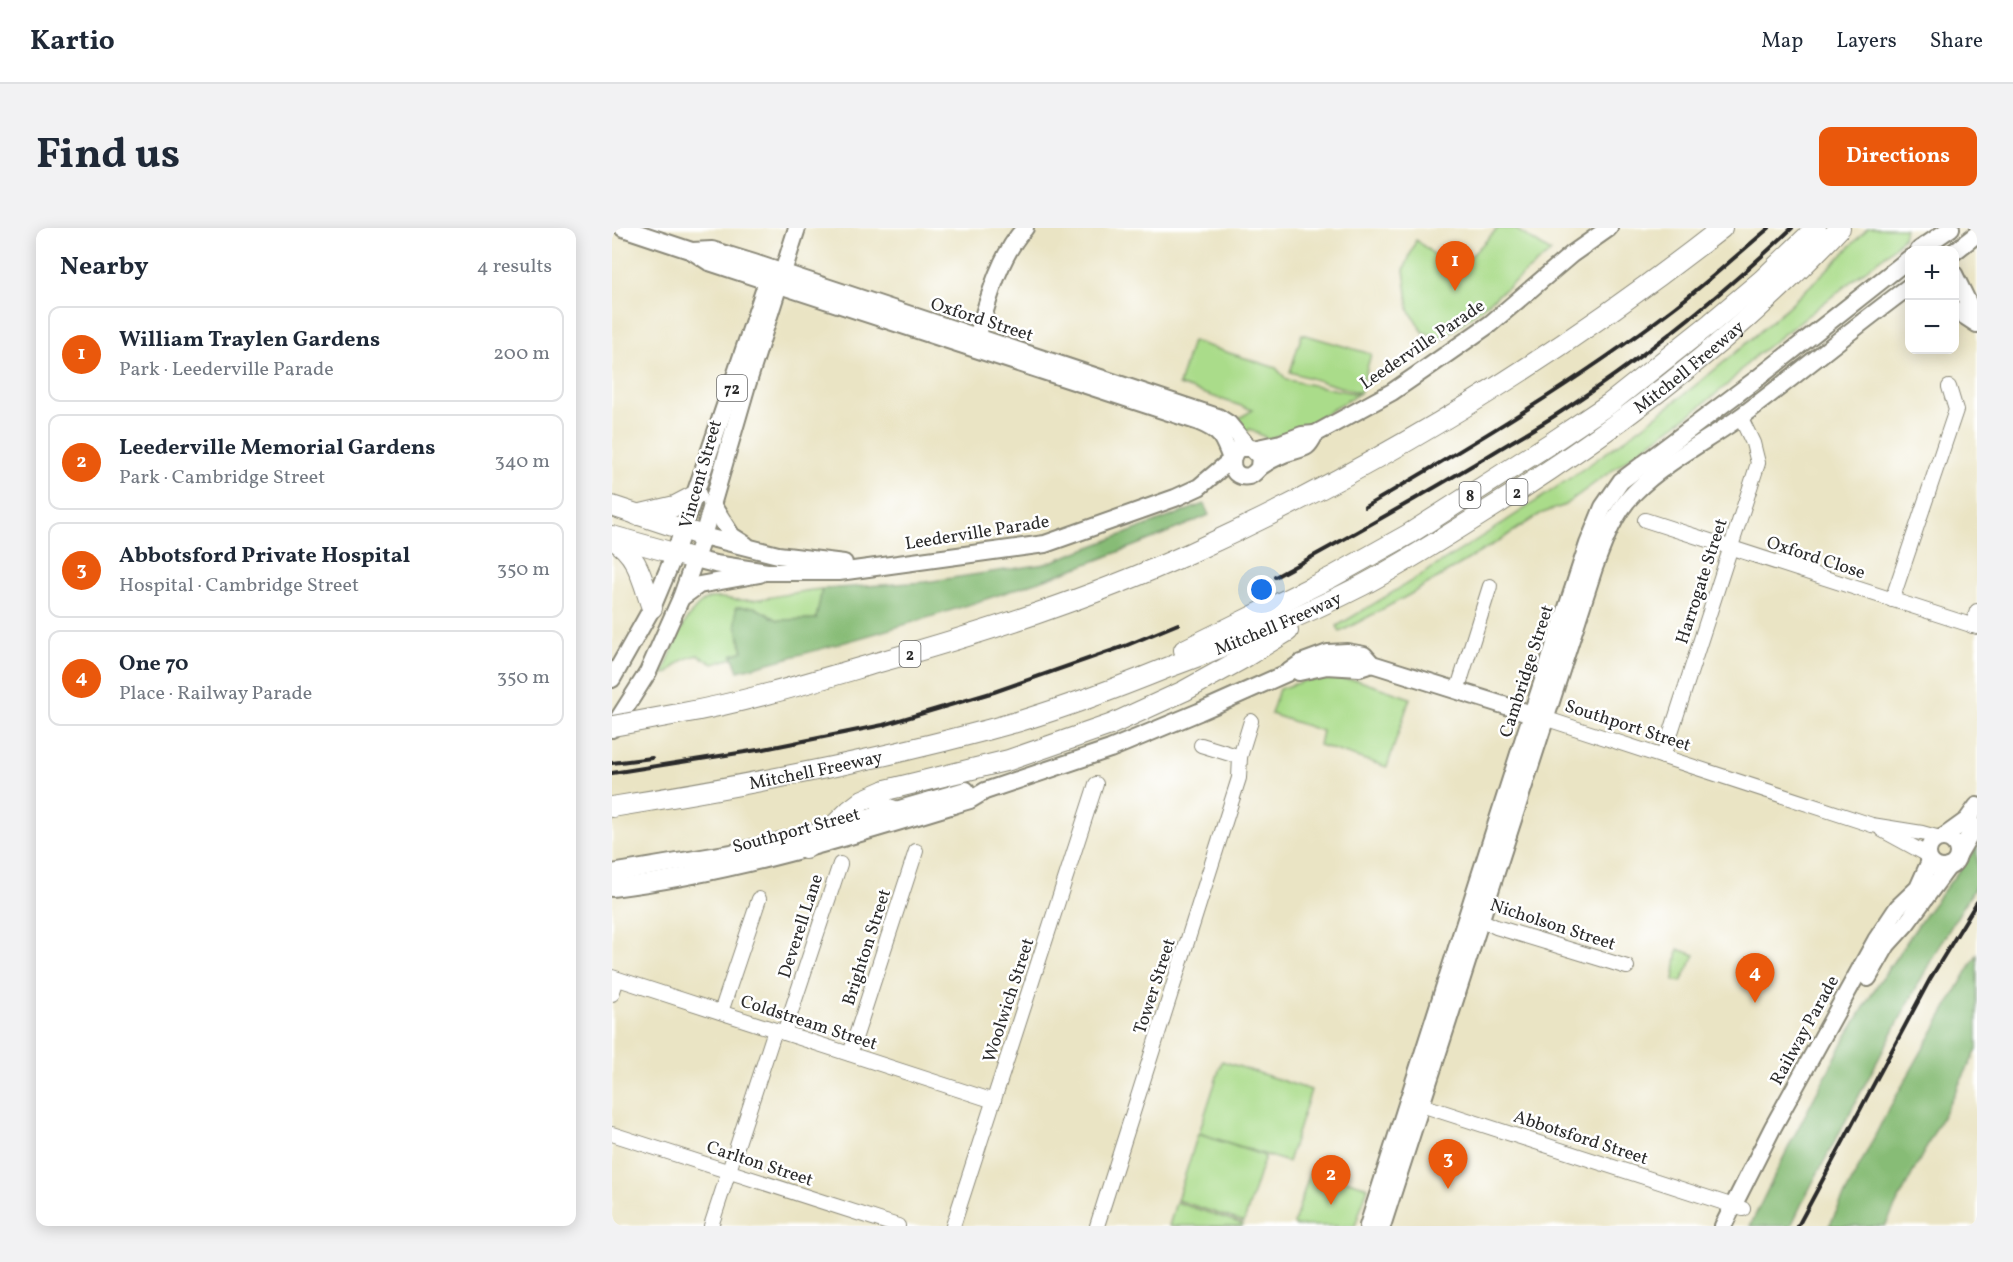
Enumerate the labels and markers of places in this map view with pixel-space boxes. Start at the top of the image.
pin: 1 [1436,242,1474,291]
pin: 4 [1736,954,1774,1003]
pin: 3 [1428,1140,1468,1189]
pin: 2 [1312,1156,1350,1205]

